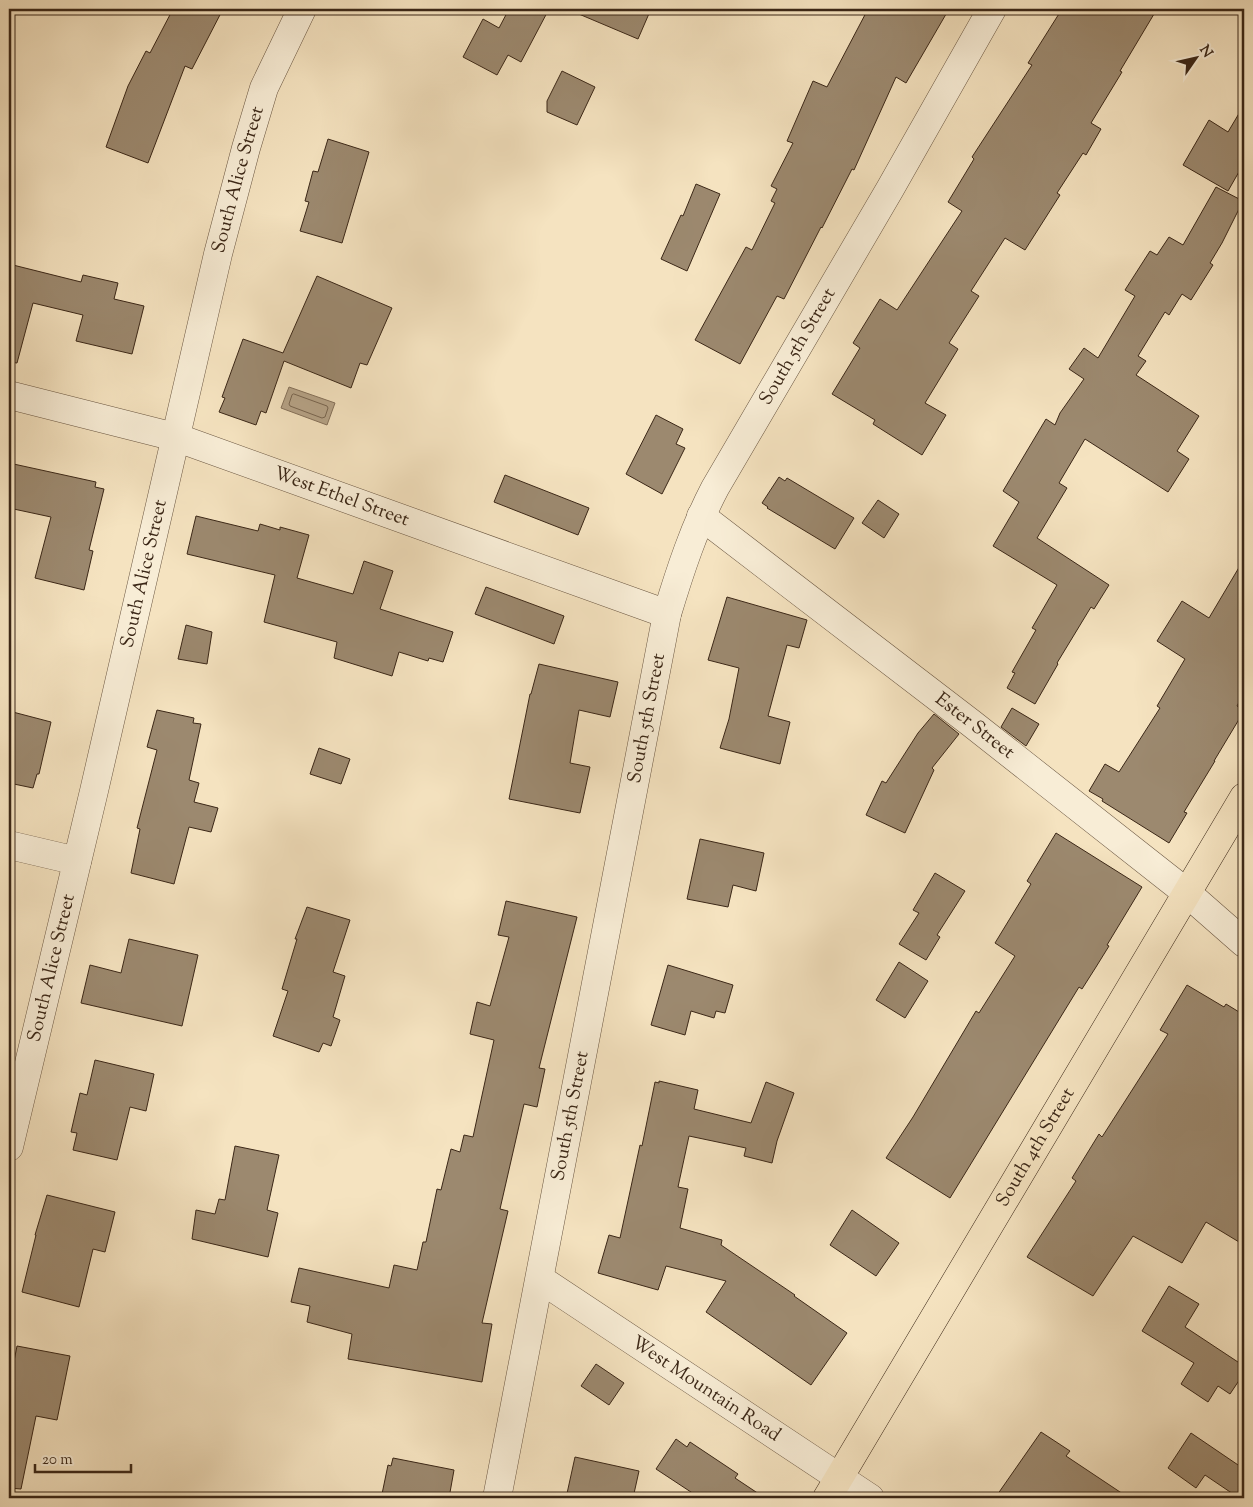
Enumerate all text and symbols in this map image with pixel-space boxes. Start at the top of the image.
north arrow [1170,32,1220,82]
text: N [1194,42,1217,62]
street label: South Alice Street [205,103,271,256]
street label: South 5th Street [753,283,843,410]
street label: West Ethel Street [270,460,413,534]
street label: South Alice Street [114,497,174,650]
street label: South 5th Street [621,651,673,786]
street label: Ester Street [929,686,1021,766]
street label: South Alice Street [21,891,83,1045]
street label: South 5th Street [545,1048,596,1183]
street label: South 4th Street [990,1082,1082,1212]
street label: West Mountain Road [626,1330,786,1449]
scale bar [35,1442,131,1474]
text: 20 m [42,1450,73,1471]

